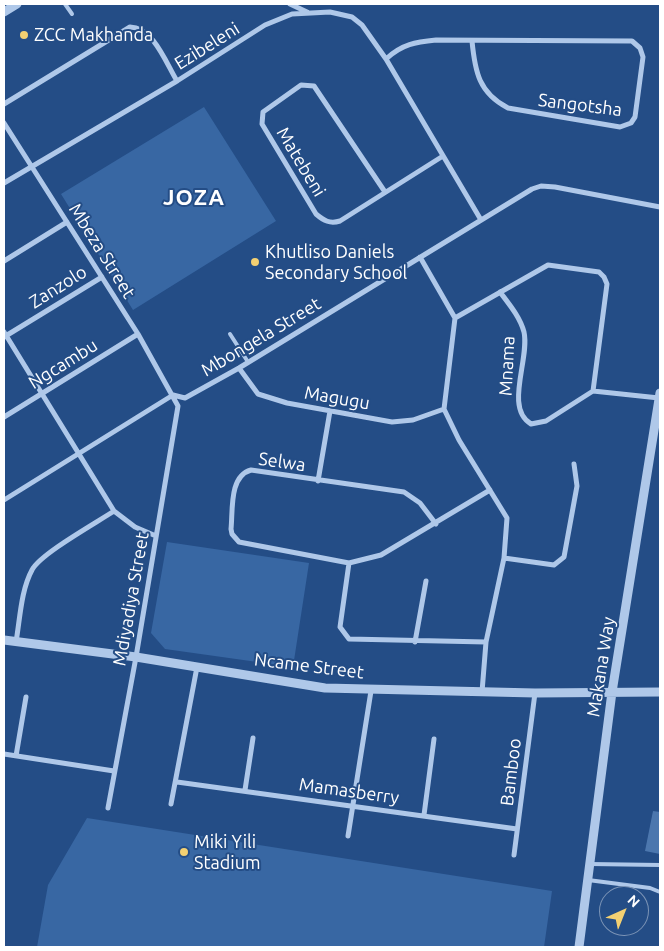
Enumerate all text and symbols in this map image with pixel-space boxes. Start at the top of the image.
street label: Ezibeleni [171,18,243,74]
place label: ZCC Makhanda [34,24,153,46]
marker: ZCC Makhanda [18,29,30,41]
street label: Sangotsha [537,89,623,121]
street label: Matebeni [272,123,330,201]
district label: JOZA [163,185,225,211]
street label: Mbeza Street [64,199,140,303]
place label: Khutliso Daniels Secondary School [265,241,407,284]
marker: Khutliso Daniels Secondary School [249,256,261,268]
street label: Zanzolo [25,261,91,313]
street label: Mbongela Street [197,293,325,381]
street label: Ngcambu [25,334,101,394]
street label: Mnama [495,335,519,397]
street label: Magugu [303,382,371,414]
street label: Selwa [257,448,307,476]
street label: Mdiyadiya Street [109,530,153,668]
street label: Makana Way [582,615,620,719]
street label: Ncame Street [253,649,365,683]
street label: Bamboo [496,737,526,807]
street label: Mamasberry [298,773,400,809]
place label: Miki Yili Stadium [194,831,260,874]
marker: Miki Yili Stadium [178,846,190,858]
north arrow [599,886,649,936]
text: N [624,892,643,910]

